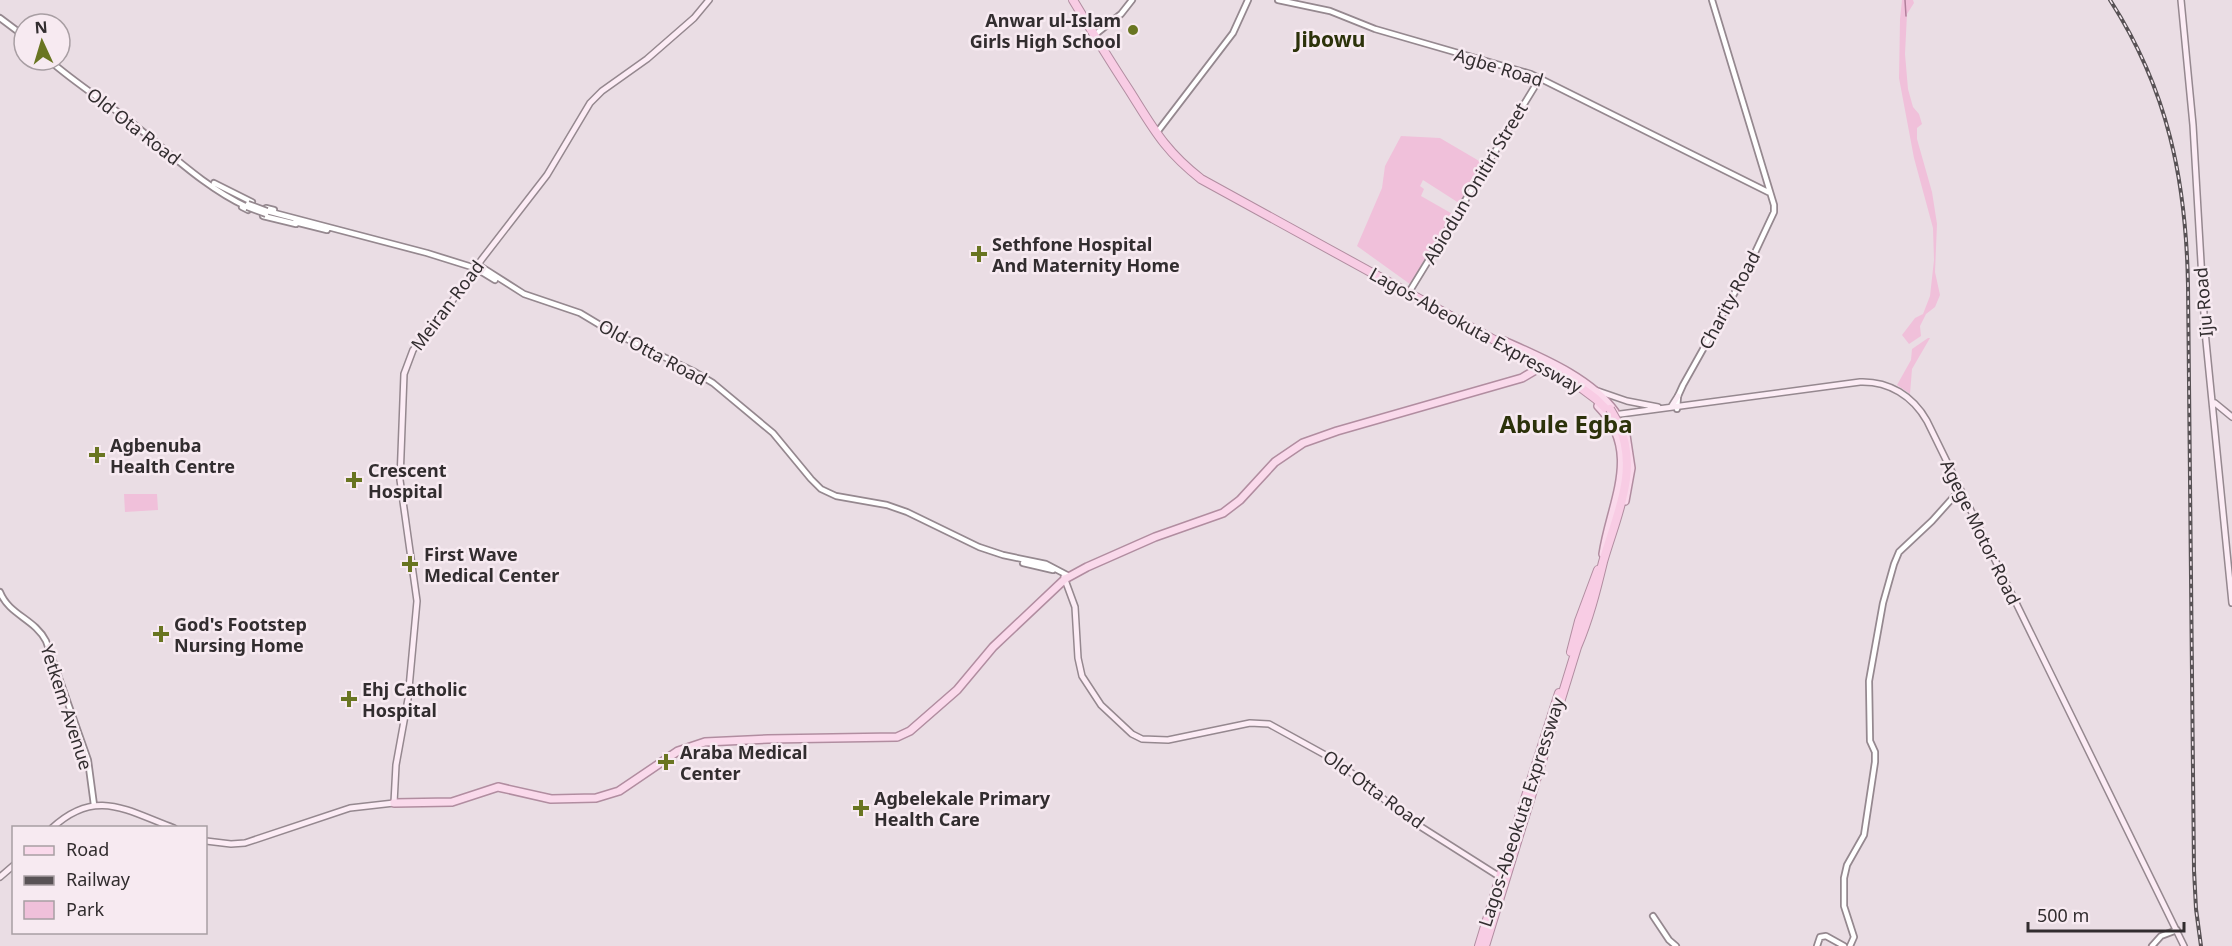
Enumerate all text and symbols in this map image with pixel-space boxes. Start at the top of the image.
place label: Anwar ul-Islam Girls High School [970,8,1121,53]
north arrow [12,12,72,72]
text: N [34,16,48,38]
marker: Anwar ul-Islam Girls High School [1126,23,1140,37]
district label: Jibowu [1293,25,1365,53]
street label: Agbe Road [1452,42,1546,92]
street label: Old Ota Road [82,82,186,170]
street label: Abiodun Onitiri Street [1417,97,1533,268]
place label: Sethfone Hospital And Maternity Home [992,232,1180,277]
marker: Sethfone Hospital And Maternity Home [970,245,988,263]
street label: Charity Road [1693,247,1765,353]
street label: Meiran Road [405,255,489,355]
street label: Lagos-Abeokuta Expressway [1365,261,1588,399]
street label: Iju Road [2188,266,2218,338]
street label: Old Otta Road [595,313,711,391]
district label: Abule Egba [1499,407,1633,440]
place label: Agbenuba Health Centre [110,433,235,478]
marker: Agbenuba Health Centre [88,446,106,464]
street label: Agege Motor Road [1935,455,2027,609]
place label: Crescent Hospital [368,458,447,503]
marker: Crescent Hospital [345,471,363,489]
place label: First Wave Medical Center [424,542,559,587]
marker: First Wave Medical Center [401,555,419,573]
place label: God's Footstep Nursing Home [174,612,307,657]
marker: God's Footstep Nursing Home [152,625,170,643]
street label: Yetkem Avenue [35,641,99,773]
place label: Ehj Catholic Hospital [362,677,467,722]
marker: Ehj Catholic Hospital [340,690,358,708]
street label: Lagos-Abeokuta Expressway [1473,693,1570,930]
place label: Araba Medical Center [680,740,808,785]
street label: Old Otta Road [1319,744,1429,834]
marker: Araba Medical Center [657,753,675,771]
place label: Agbelekale Primary Health Care [874,786,1051,831]
marker: Agbelekale Primary Health Care [852,799,870,817]
legend [12,826,207,934]
text: Road [66,837,109,861]
text: Railway [66,867,131,891]
scale bar [2028,895,2184,933]
text: Park [66,897,104,921]
text: 500 m [2037,903,2089,927]

